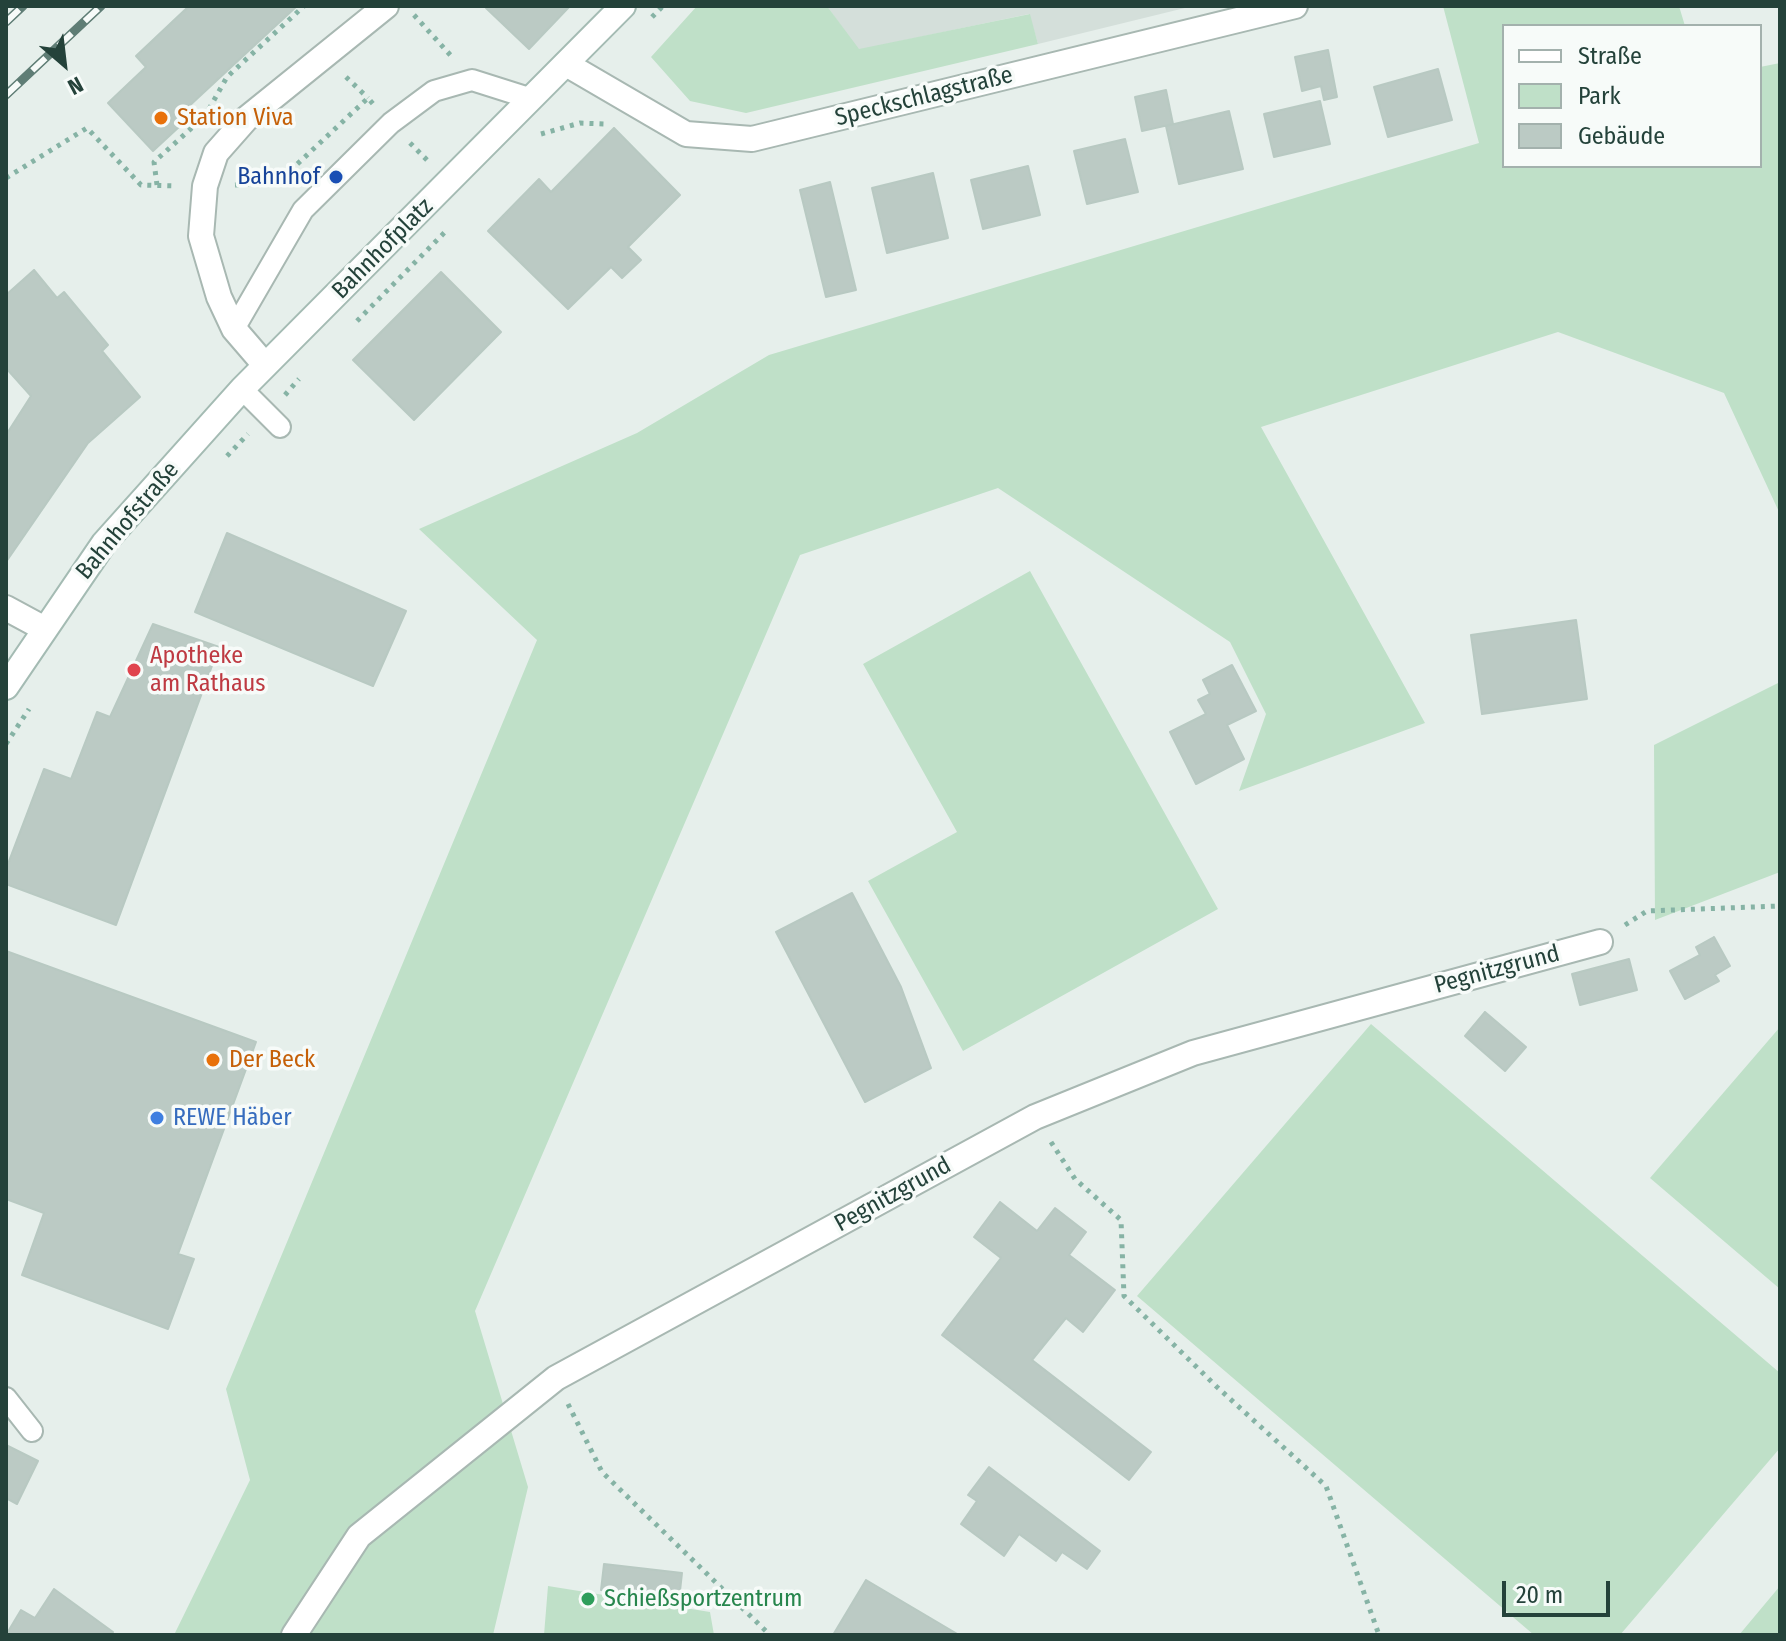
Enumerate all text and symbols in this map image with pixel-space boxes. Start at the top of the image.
north arrow [24,24,104,104]
legend [1502,24,1762,168]
text: Straße [1578,42,1642,70]
street label: Speckschlagstraße [832,61,1016,133]
text: N [63,71,88,101]
text: Park [1578,82,1621,110]
place label: Station Viva [177,104,294,132]
marker: Station Viva [152,109,170,127]
text: Gebäude [1578,122,1665,150]
place label: Bahnhof [237,163,320,191]
marker: Bahnhof [327,168,345,186]
street label: Bahnhofplatz [327,193,439,305]
street label: Bahnhofstraße [70,456,186,586]
place label: Apotheke am Rathaus [150,642,266,698]
marker: Apotheke am Rathaus [125,661,143,679]
street label: Pegnitzgrund [1431,939,1563,1001]
place label: Der Beck [229,1046,315,1074]
marker: Der Beck [204,1051,222,1069]
place label: REWE Häber [173,1104,292,1132]
marker: REWE Häber [148,1109,166,1127]
street label: Pegnitzgrund [830,1151,956,1239]
scale bar [1506,1565,1614,1615]
text: 20 m [1516,1581,1563,1609]
place label: Schießsportzentrum [604,1585,802,1613]
marker: Schießsportzentrum [579,1590,597,1608]

